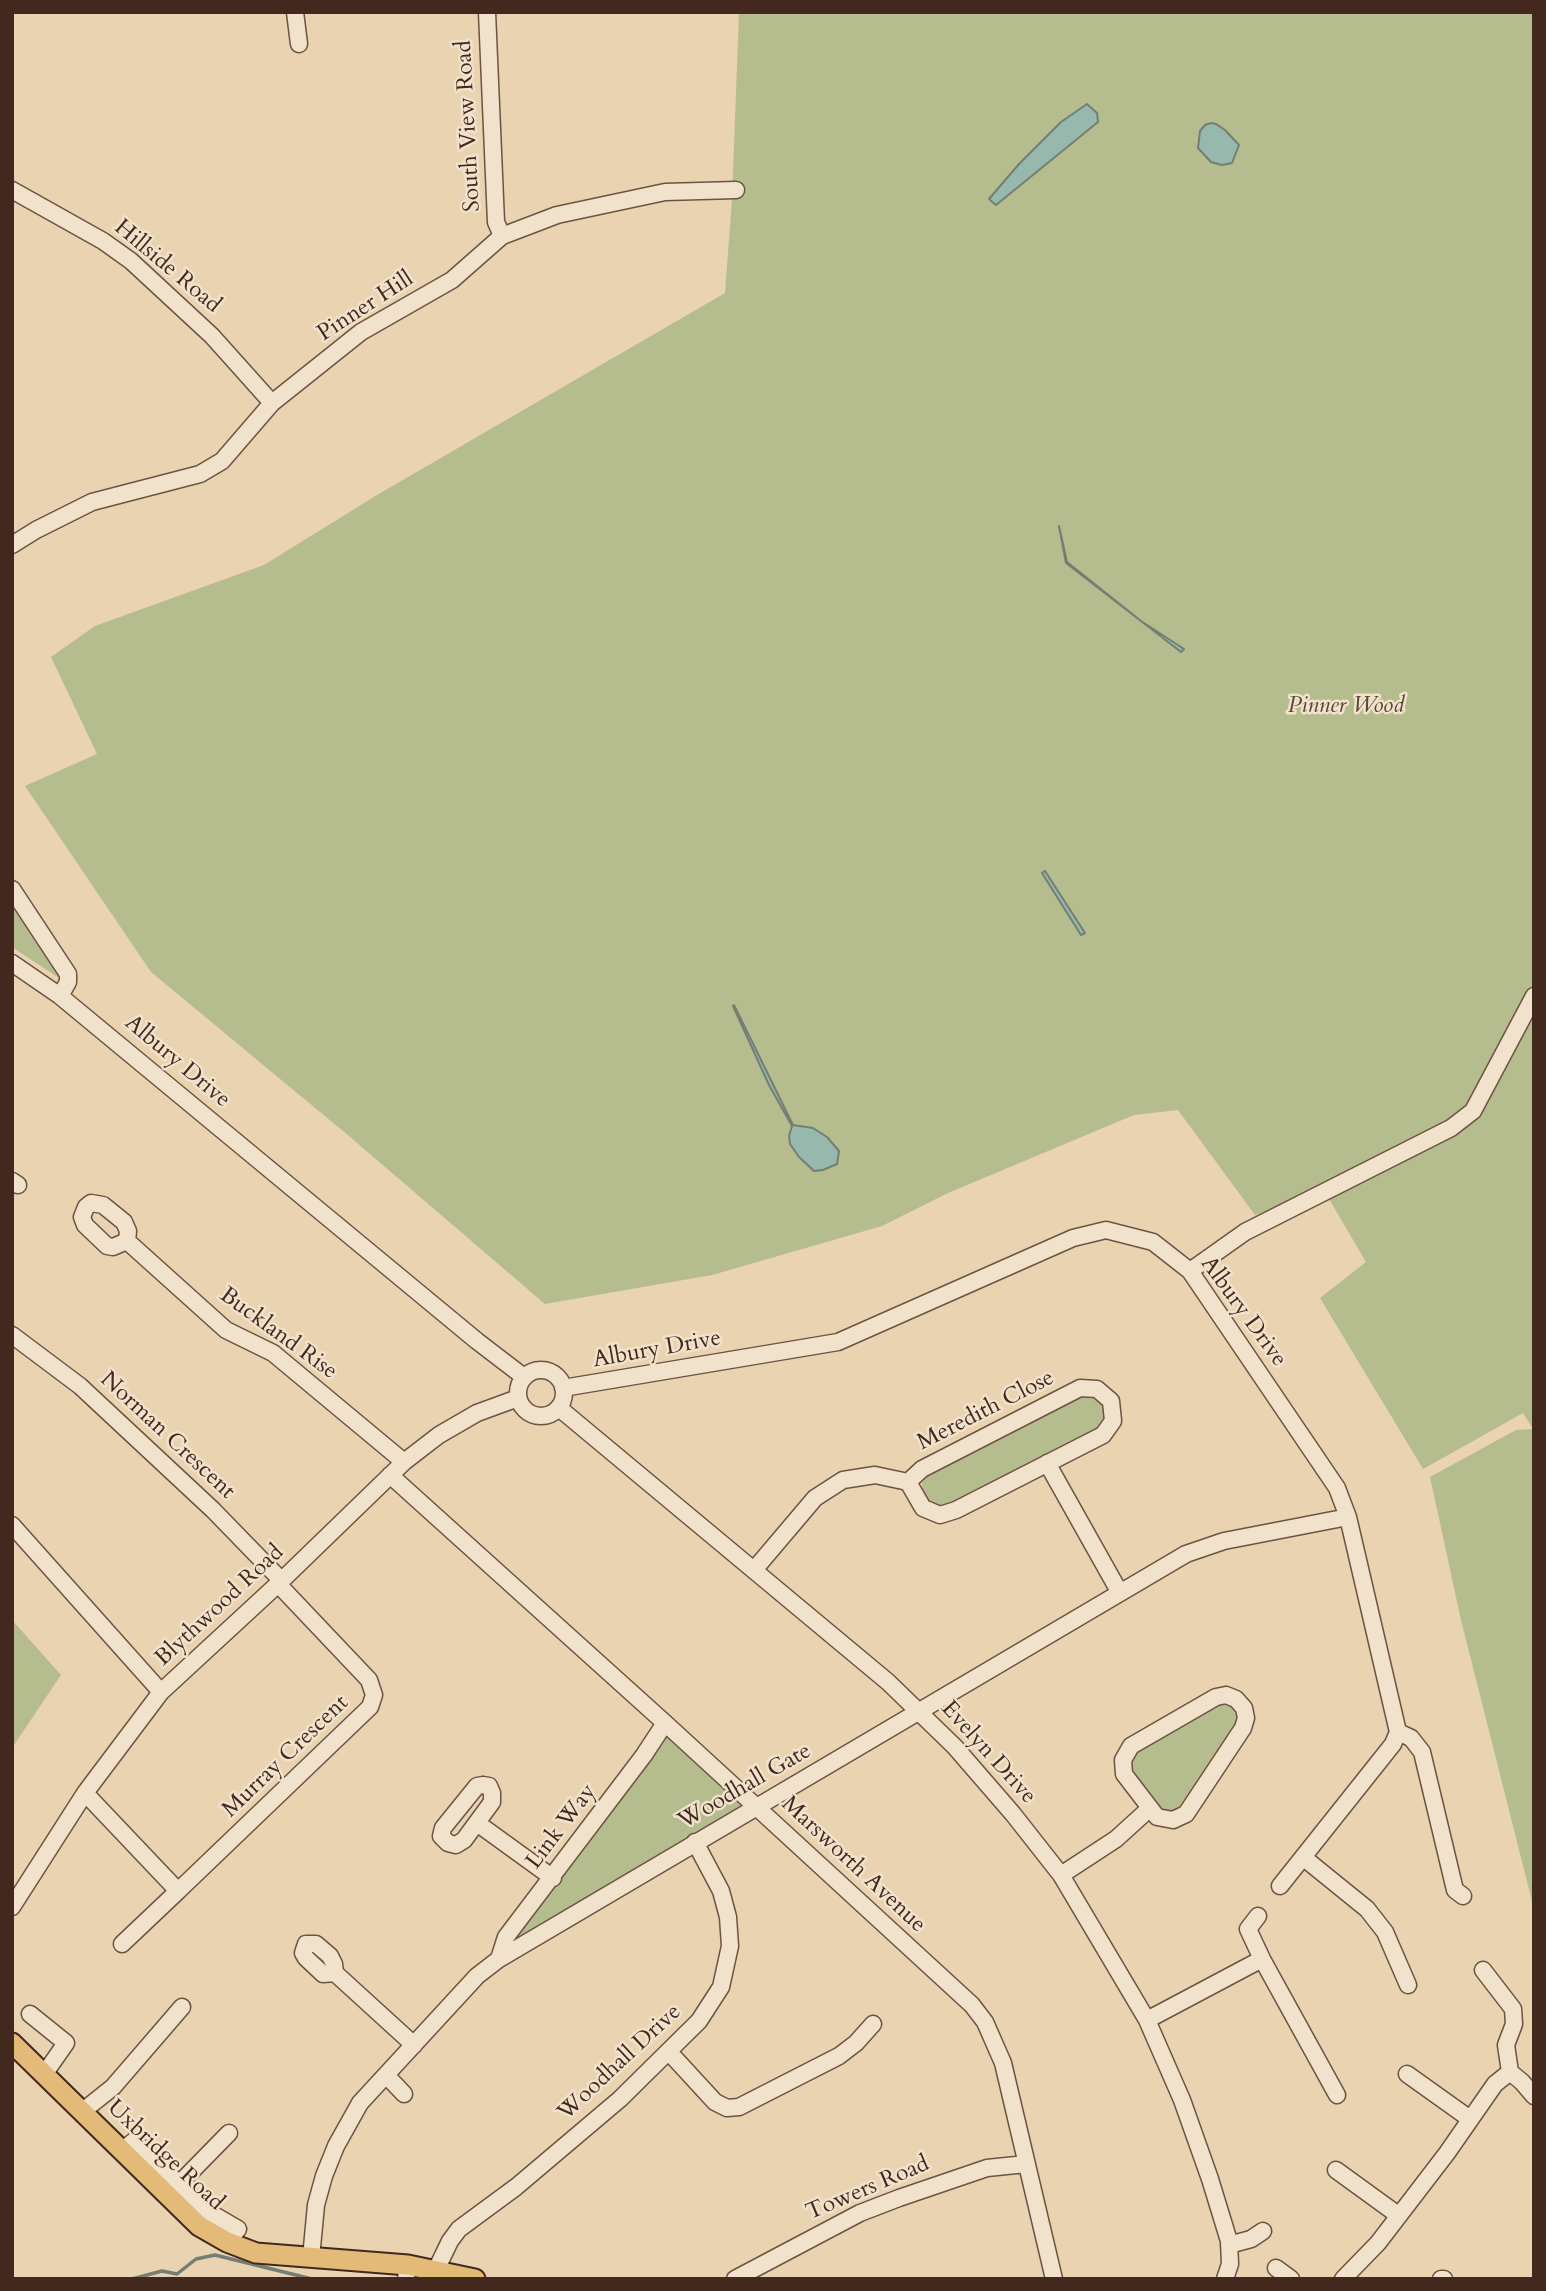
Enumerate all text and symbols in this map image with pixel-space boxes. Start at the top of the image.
street label: South View Road [451,40,487,212]
street label: Hillside Road [108,214,226,320]
street label: Pinner Hill [313,266,419,348]
park label: Pinner Wood [1288,693,1404,721]
street label: Albury Drive [119,1010,235,1114]
street label: Albury Drive [1194,1251,1292,1373]
street label: Buckland Rise [214,1282,342,1386]
street label: Albury Drive [591,1325,723,1375]
street label: Meredith Close [913,1365,1059,1457]
street label: Norman Crescent [94,1366,240,1506]
street label: Blythwood Road [150,1539,290,1673]
street label: Murray Crescent [217,1690,355,1824]
street label: Evelyn Drive [935,1696,1041,1810]
street label: Woodhall Gate [674,1738,816,1836]
street label: Link Way [521,1779,603,1875]
street label: Marsworth Avenue [775,1791,931,1939]
street label: Woodhall Drive [553,1999,687,2127]
street label: Uxbridge Road [101,2095,229,2217]
street label: Towers Road [802,2151,934,2227]

